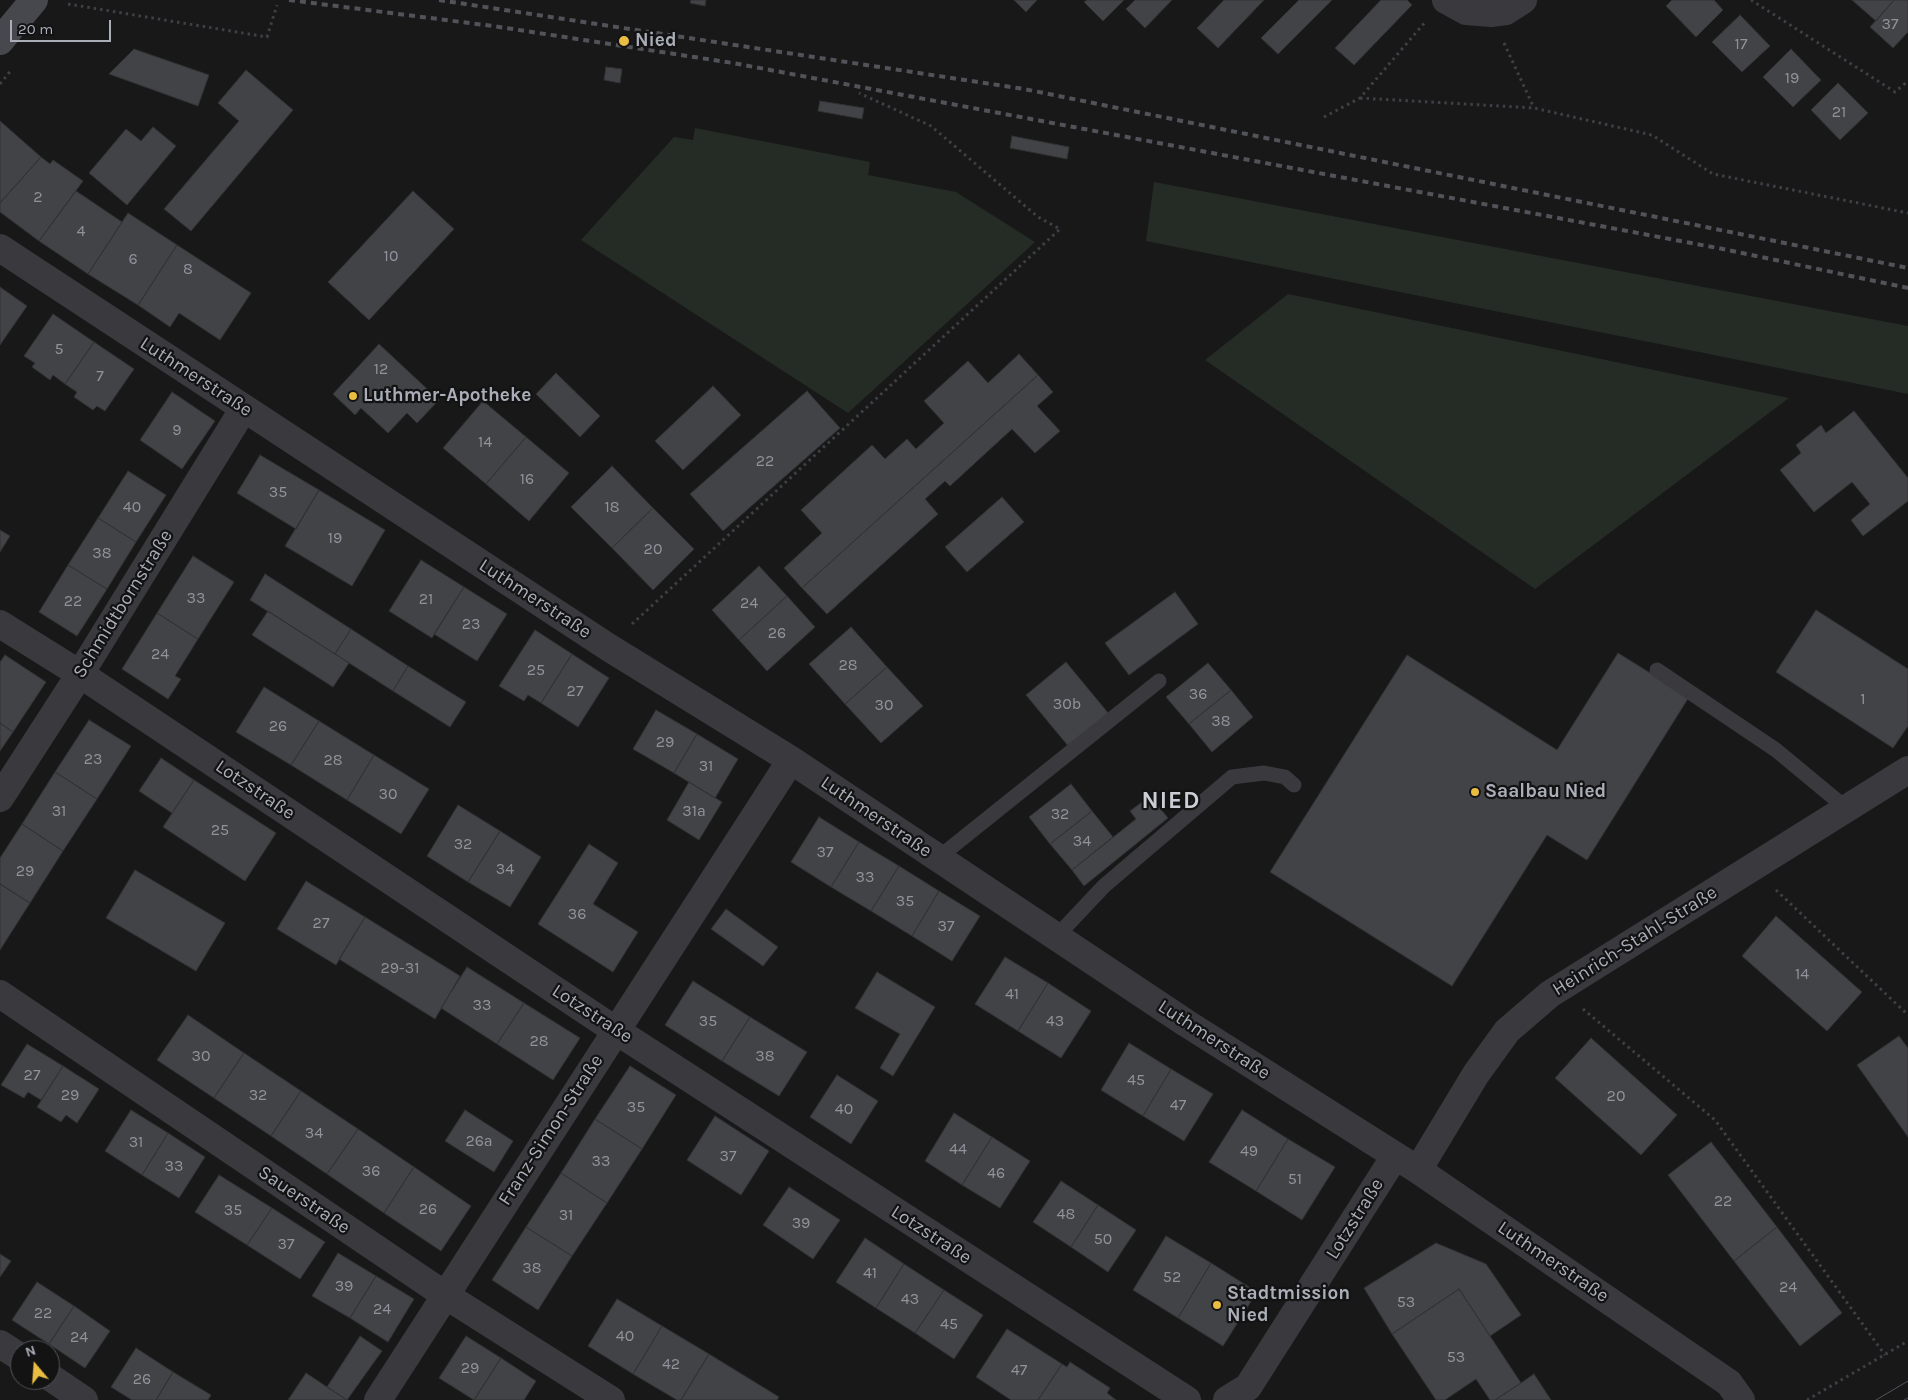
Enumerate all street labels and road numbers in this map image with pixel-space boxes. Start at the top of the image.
street label: Luthmerstraße [136,332,256,422]
street label: Schmidtbornstraße [68,526,178,682]
street label: Luthmerstraße [475,554,595,644]
street label: Lotzstraße [211,755,299,825]
street label: Luthmerstraße [816,771,936,863]
street label: Heinrich-Stahl-Straße [1548,881,1722,1001]
street label: Lotzstraße [548,980,636,1048]
street label: Luthmerstraße [1154,995,1274,1085]
street label: Franz-Simon-Straße [494,1050,608,1210]
street label: Sauerstraße [254,1161,354,1239]
street label: Lotzstraße [1321,1174,1389,1264]
street label: Lotzstraße [887,1201,975,1269]
street label: Luthmerstraße [1493,1216,1613,1308]

